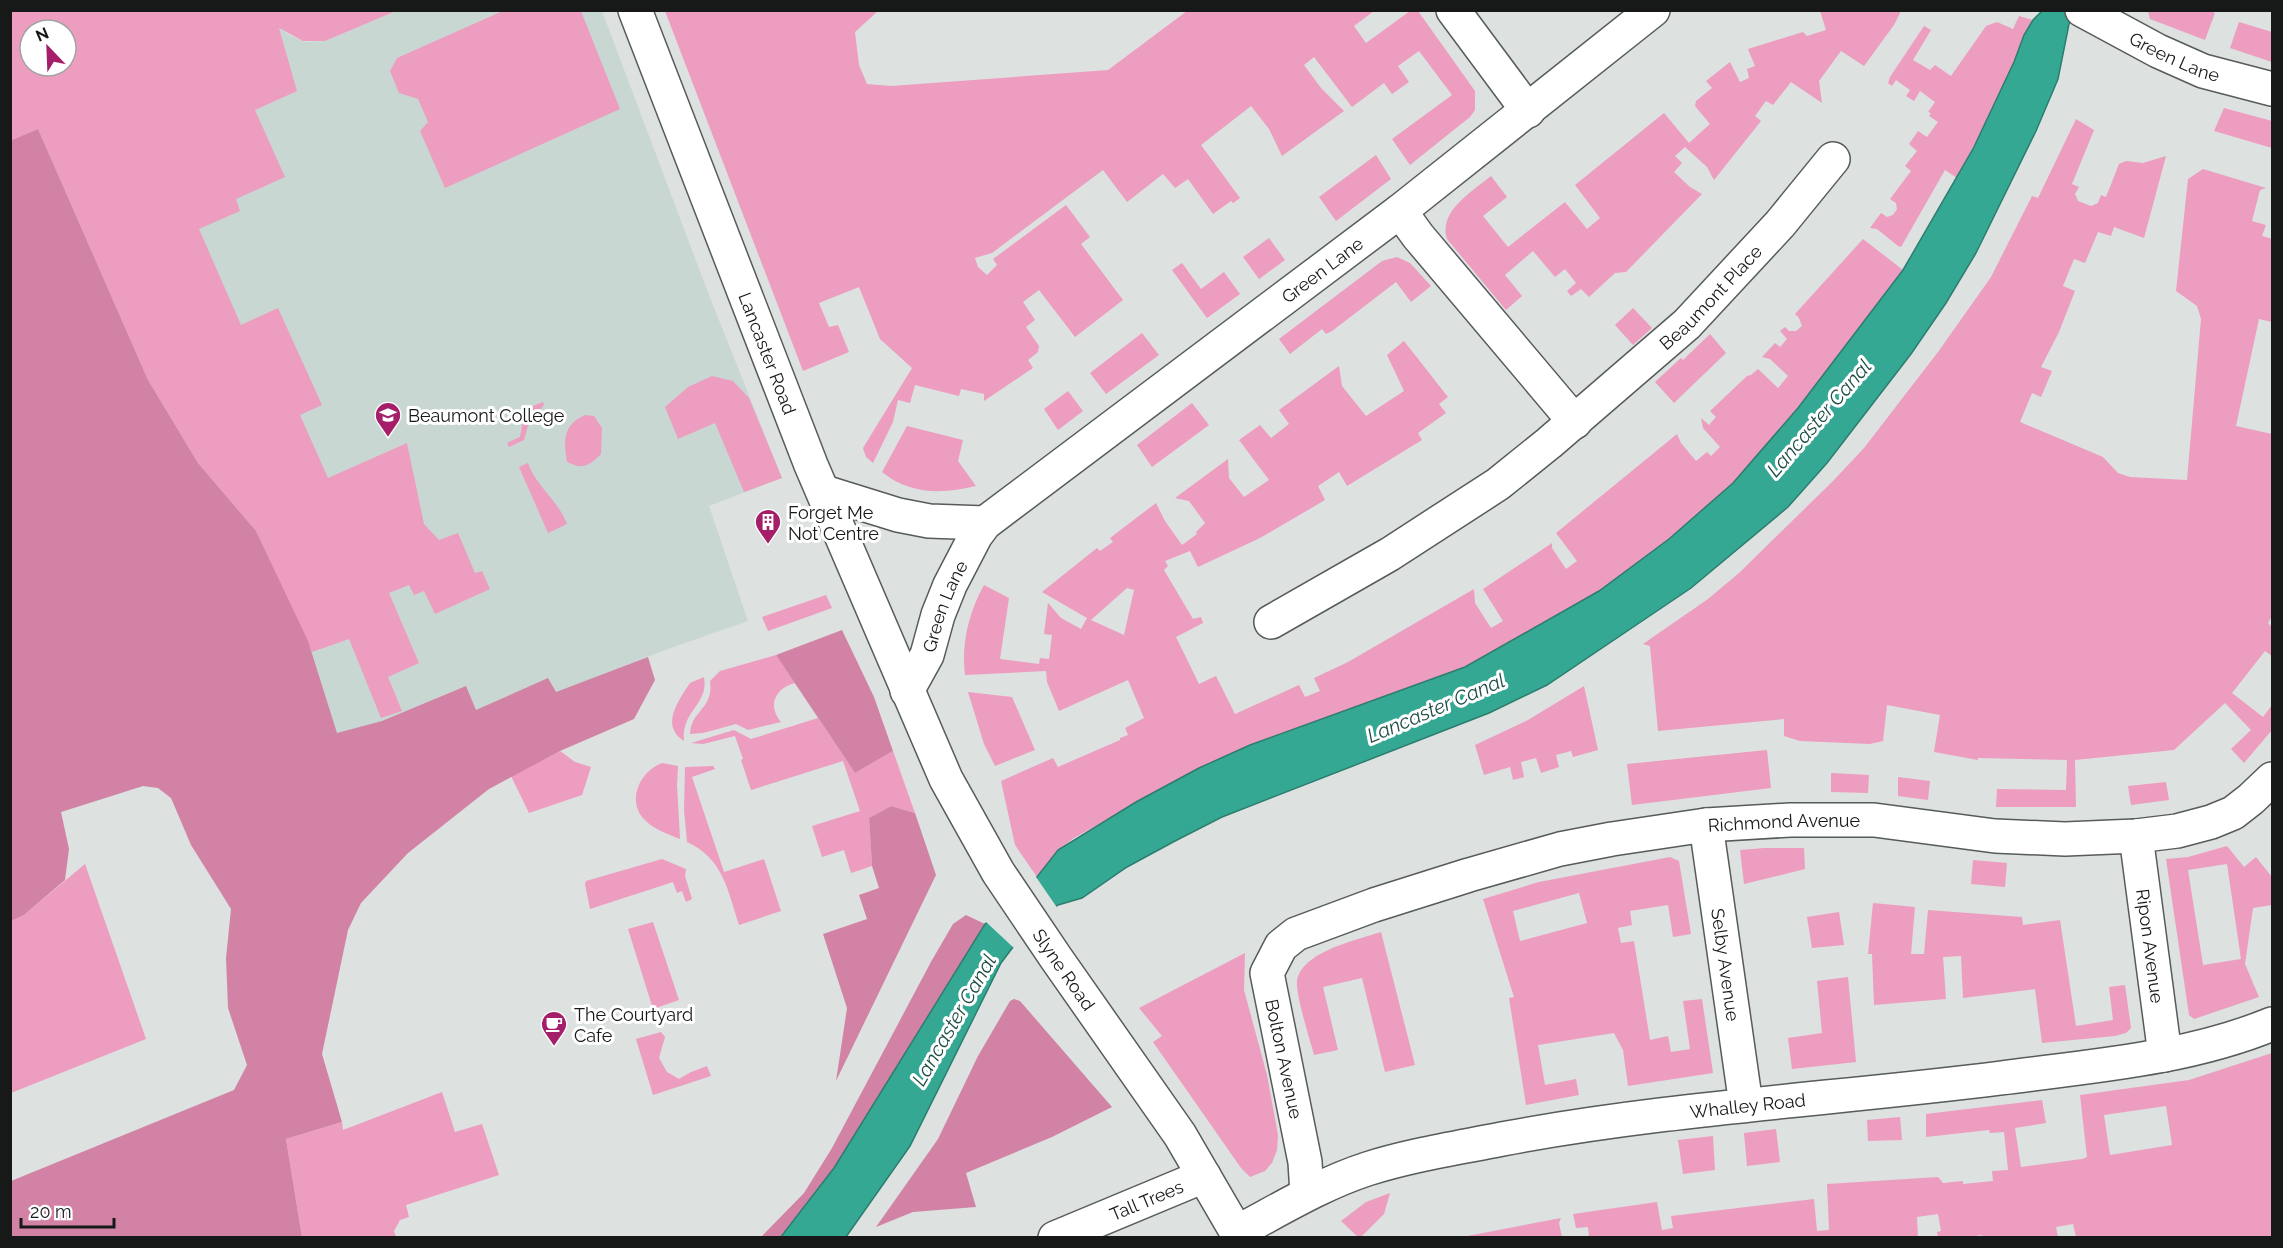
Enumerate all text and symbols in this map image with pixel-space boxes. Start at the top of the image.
north arrow [18,18,78,78]
text: N [33,24,52,46]
street label: Green Lane [2126,27,2222,85]
street label: Green Lane [1277,232,1367,307]
street label: Beaumont Place [1655,240,1766,354]
street label: Lancaster Road [735,289,801,417]
water label: Lancaster Canal [1762,354,1876,482]
school or university icon: Beaumont College [373,400,403,438]
place label: Beaumont College [408,405,565,426]
place label: Forget Me Not Centre [788,502,879,544]
building icon: Forget Me Not Centre [753,507,783,545]
street label: Green Lane [918,556,972,654]
water label: Lancaster Canal [1363,668,1509,748]
street label: Richmond Avenue [1707,809,1860,835]
street label: Ripon Avenue [2133,888,2169,1005]
street label: Selby Avenue [1708,907,1744,1023]
street label: Slyne Road [1029,925,1100,1014]
water label: Lancaster Canal [907,950,1001,1090]
street label: Bolton Avenue [1261,997,1307,1121]
place label: The Courtyard Cafe [574,1004,693,1046]
cafe icon: The Courtyard Cafe [539,1009,569,1047]
street label: Whalley Road [1689,1089,1807,1122]
street label: Tall Trees [1107,1175,1186,1225]
scale bar [21,1191,114,1229]
text: 20 m [30,1201,72,1222]

